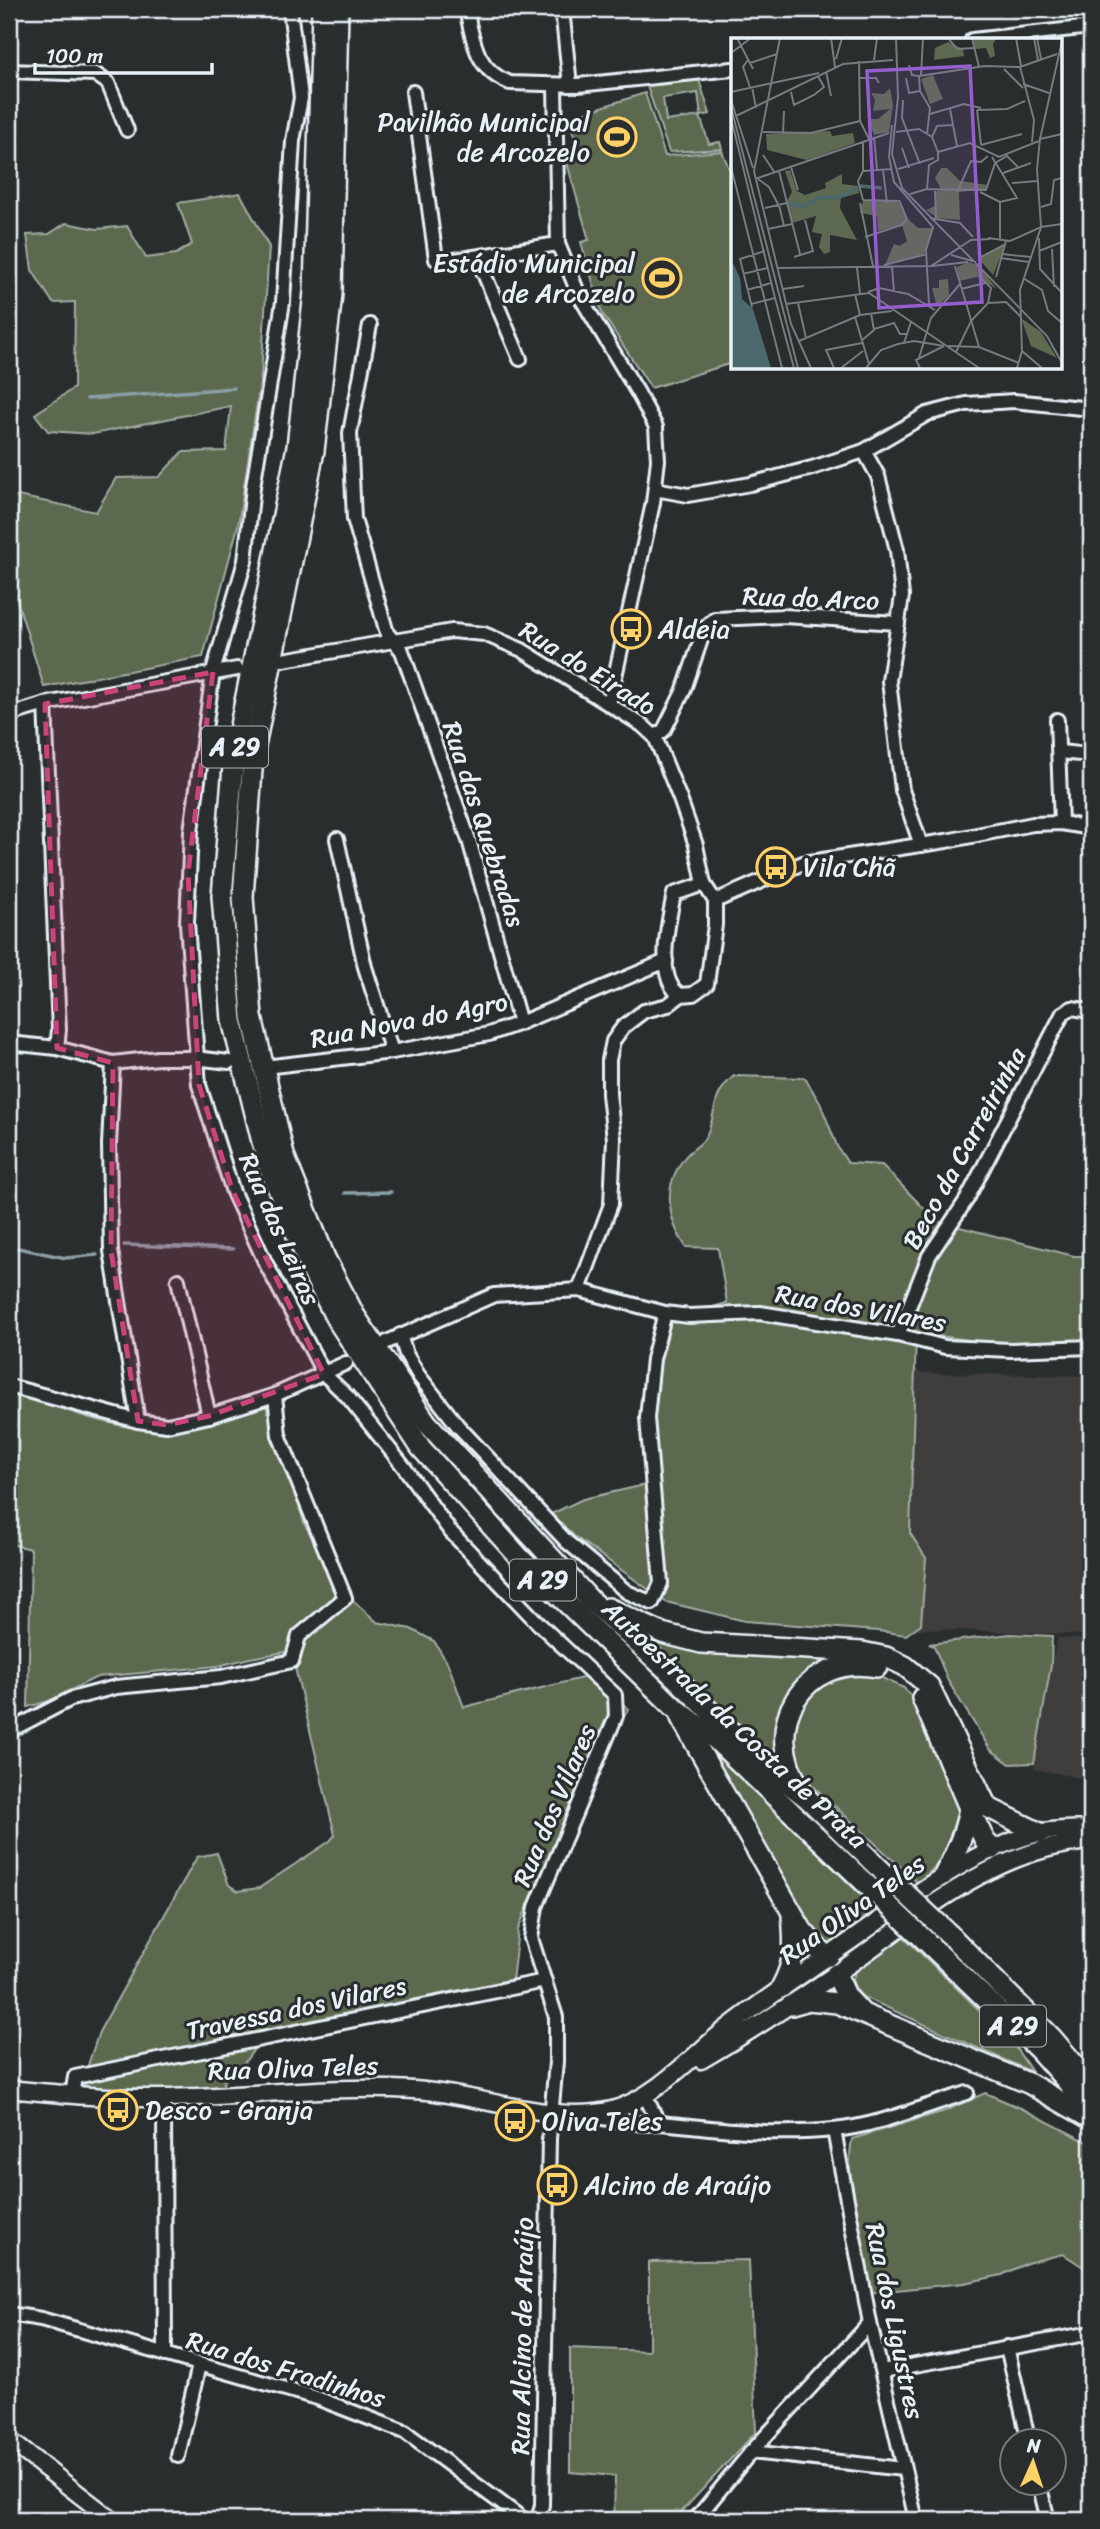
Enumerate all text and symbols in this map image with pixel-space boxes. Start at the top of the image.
scale bar [35,32,212,76]
text: 100 m [46,37,103,75]
inset map [731,38,1062,369]
place label: Pavilhão Municipal de Arcozelo [378,99,591,175]
sports icon: Pavilhão Municipal de Arcozelo [596,116,638,158]
place label: Estádio Municipal de Arcozelo [433,240,636,316]
sports icon: Estádio Municipal de Arcozelo [641,257,683,299]
street label: Rua do Arco [742,573,880,623]
place label: Aldeia [657,606,730,652]
street label: Rua do Eirado [510,607,666,729]
bus stop icon: Aldeia [610,608,652,650]
street label: Rua das Quebradas [429,715,539,933]
road number: A 29 [202,726,268,768]
place label: Vila Chã [803,844,897,890]
bus stop icon: Vila Chã [755,846,797,888]
street label: Rua Nova do Agro [306,978,512,1062]
street label: Beco da Carreirinha [889,1037,1039,1258]
street label: Rua das Leiras [226,1145,335,1314]
street label: Rua dos Vilares [772,1270,950,1346]
road number: A 29 [510,1560,576,1600]
street label: Autoestrada da Costa de Prata [590,1587,880,1861]
street label: Rua dos Vilares [499,1716,609,1894]
street label: Rua Oliva Teles [769,1841,936,1977]
street label: Travessa dos Vilares [182,1962,411,2054]
road number: A 29 [980,2006,1046,2047]
street label: Rua Oliva Teles [207,2042,380,2094]
place label: Desco - Granja [145,2087,313,2133]
bus stop icon: Desco - Granja [97,2089,139,2131]
place label: Oliva Teles [542,2098,664,2144]
bus stop icon: Oliva Teles [494,2100,536,2142]
place label: Alcino de Araújo [583,2162,771,2208]
bus stop icon: Alcino de Araújo [536,2164,578,2206]
street label: Rua Alcino de Araújo [497,2217,547,2455]
street label: Rua dos Ligustres [852,2219,938,2424]
street label: Rua dos Fradinhos [181,2317,392,2421]
north arrow [998,2428,1068,2498]
text: N [1025,2429,1042,2462]

